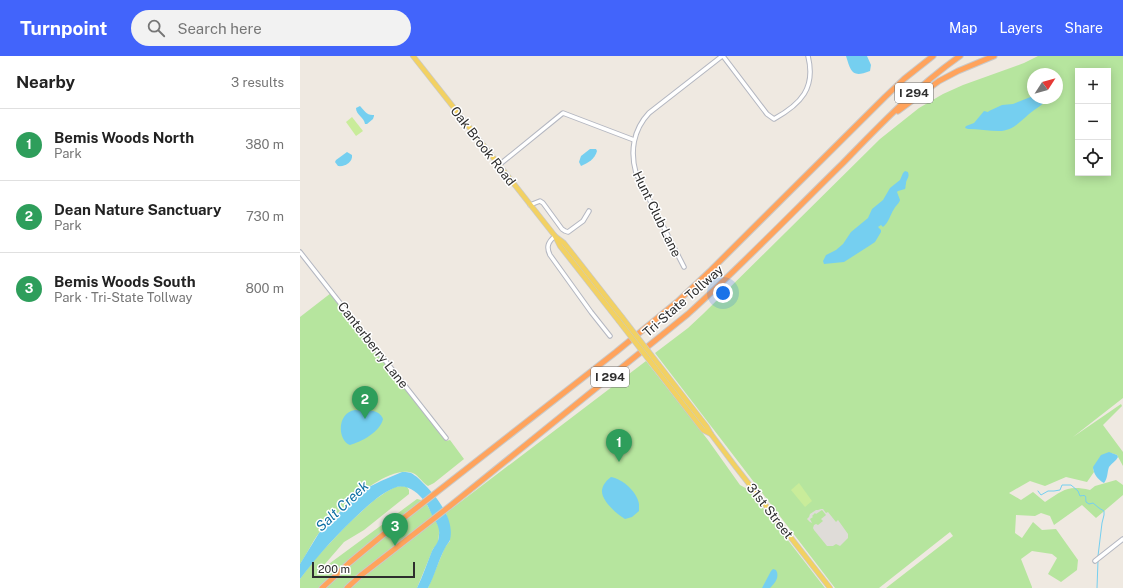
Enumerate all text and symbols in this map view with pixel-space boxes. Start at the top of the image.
search box [131,10,411,46]
text: Turnpoint [20,17,107,39]
icon: search [145,17,167,39]
text: Search here [177,20,262,37]
text: Map [949,20,977,36]
text: Layers [999,20,1043,36]
text: Share [1065,20,1103,36]
north arrow [1027,68,1063,104]
map controls [1075,68,1111,176]
button: + [1075,68,1111,104]
text: Nearby [16,72,75,92]
text: 3 results [231,75,284,90]
road number: I 294 [895,83,933,103]
street label: Oak Brook Road [447,103,519,189]
button: − [1075,104,1111,140]
text: Bemis Woods North [54,129,194,146]
text: 1 [26,137,32,152]
text: 380 m [245,137,284,152]
button: locate [1075,140,1111,176]
text: Park [54,146,82,161]
street label: Hunt Club Lane [630,169,684,259]
text: Dean Nature Sanctuary [54,201,221,218]
text: 2 [25,209,33,224]
text: 730 m [246,209,284,224]
text: Park [54,218,82,233]
street label: Tri-State Tollway [640,262,726,340]
text: Bemis Woods South [54,273,196,290]
text: 3 [25,281,33,296]
text: 800 m [245,281,284,296]
your location [713,283,733,303]
text: Park · Tri-State Tollway [54,290,192,305]
street label: Canterberry Lane [335,299,411,391]
road number: I 294 [591,367,629,387]
pin: 2 [352,386,378,419]
pin: 1 [606,429,632,462]
water label: Salt Creek [312,477,372,534]
street label: 31st Street [744,480,796,542]
pin: 3 [382,513,408,546]
scale bar [312,560,415,579]
text: 200 m [318,563,350,575]

